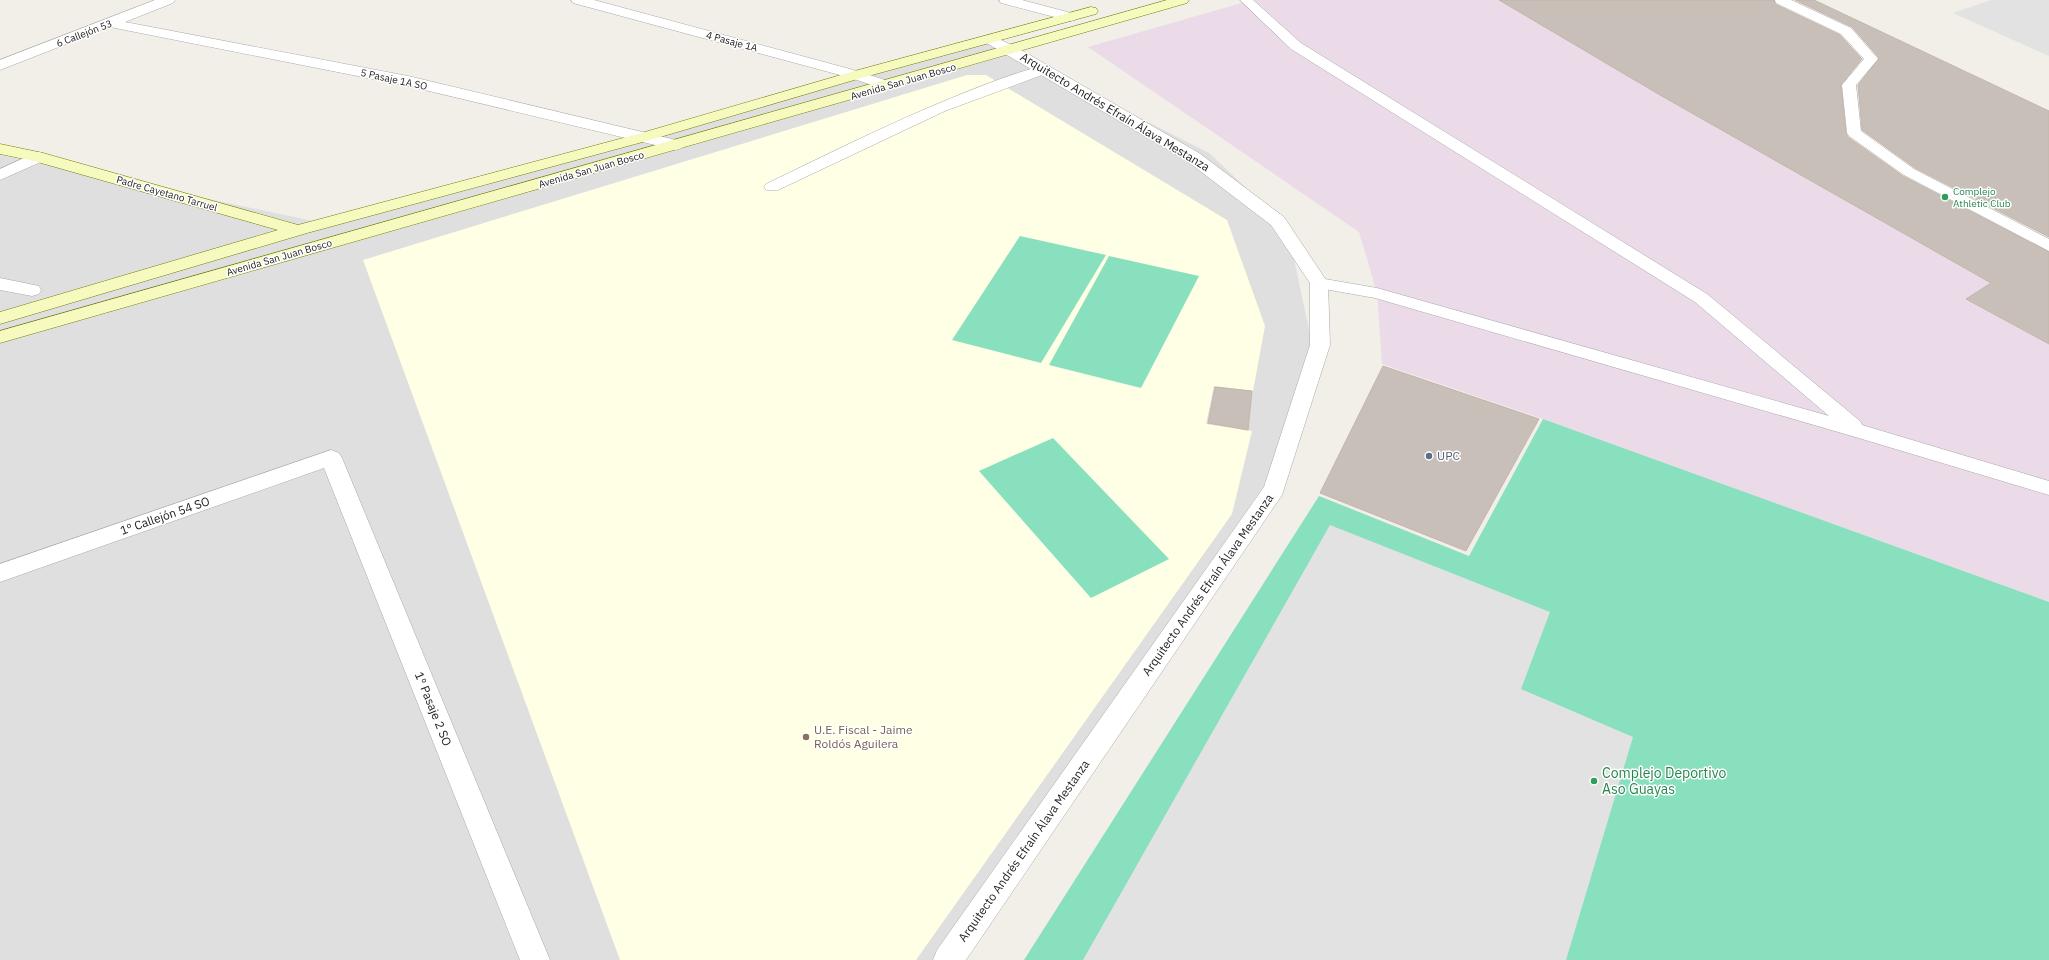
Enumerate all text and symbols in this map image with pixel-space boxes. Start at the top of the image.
street label: 6 Callejón 53 [54,17,114,50]
street label: 4 Pasaje 1A [705,28,760,55]
street label: Arquitecto Andrés Efraín Álava Mestanza [1018,49,1213,175]
street label: Avenida San Juan Bosco [849,60,958,103]
street label: 5 Pasaje 1A SO [359,66,428,93]
street label: Avenida San Juan Bosco [537,148,646,191]
street label: Padre Cayetano Tarruel [115,173,219,214]
place label: Complejo Athletic Club [1953,185,2011,210]
marker: Complejo Athletic Club [1940,192,1950,202]
street label: Avenida San Juan Bosco [225,236,334,279]
place label: UPC [1437,448,1460,463]
marker: UPC [1424,451,1434,461]
street label: Arquitecto Andrés Efraín Álava Mestanza [1139,490,1277,679]
street label: 1º Callejón 54 SO [118,493,212,538]
street label: 1º Pasaje 2 SO [412,670,455,748]
place label: U.E. Fiscal - Jaime Roldós Aguilera [814,722,913,751]
marker: U.E. Fiscal - Jaime Roldós Aguilera [801,732,811,742]
street label: Arquitecto Andrés Efraín Álava Mestanza [955,756,1093,945]
place label: Complejo Deportivo Aso Guayas [1602,764,1726,798]
marker: Complejo Deportivo Aso Guayas [1589,776,1599,786]

